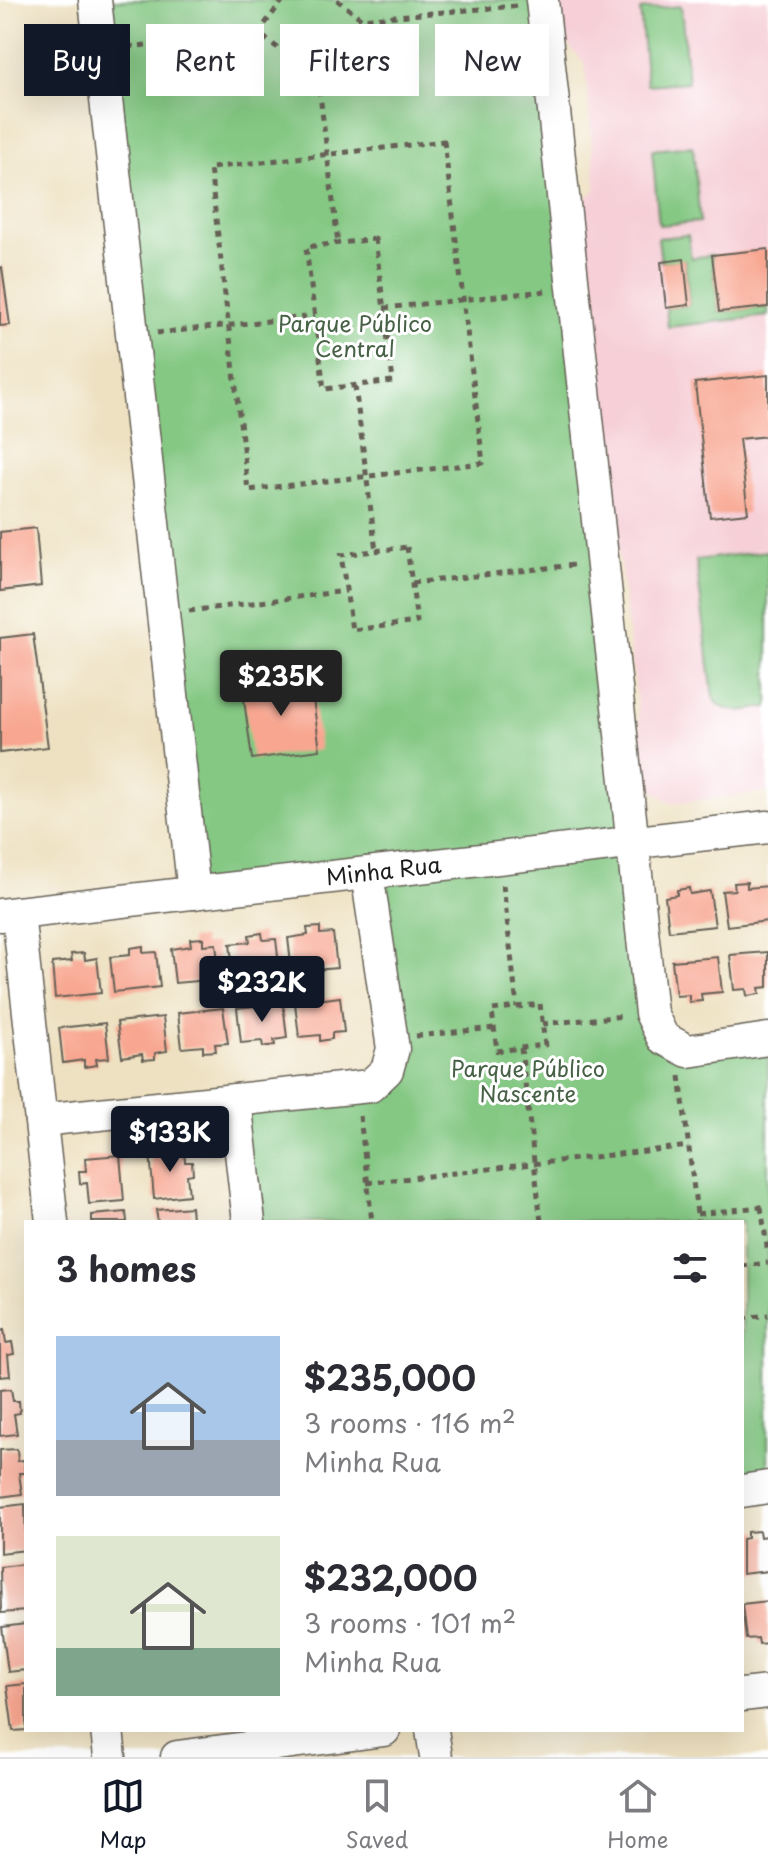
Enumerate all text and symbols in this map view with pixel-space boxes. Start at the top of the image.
chip: Buy [24,24,130,96]
chip: Rent [146,24,264,96]
chip: Filters [280,24,419,96]
chip: New [435,24,549,96]
park label: Parque Público Central [278,306,432,364]
pin: $235K [225,650,337,718]
text: $235K [238,656,324,695]
street label: Minha Rua [324,847,443,893]
pin: $232K [206,956,318,1024]
text: $232K [217,962,307,1001]
park label: Parque Público Nascente [451,1051,605,1109]
pin: $133K [114,1106,226,1174]
text: $133K [129,1112,211,1151]
text: 3 homes [56,1242,196,1294]
icon: filters [668,1246,712,1290]
text: $235,000 [304,1351,476,1403]
icon: home [120,1368,216,1464]
text: 3 rooms · 116 m² [304,1403,516,1442]
text: Minha Rua [304,1442,441,1481]
text: $232,000 [304,1551,478,1603]
icon: home [120,1568,216,1664]
text: 3 rooms · 101 m² [304,1603,516,1642]
text: Minha Rua [304,1642,441,1681]
tab: Map [100,1774,147,1855]
tab: Saved [346,1774,408,1855]
tab: Home [607,1774,668,1855]

